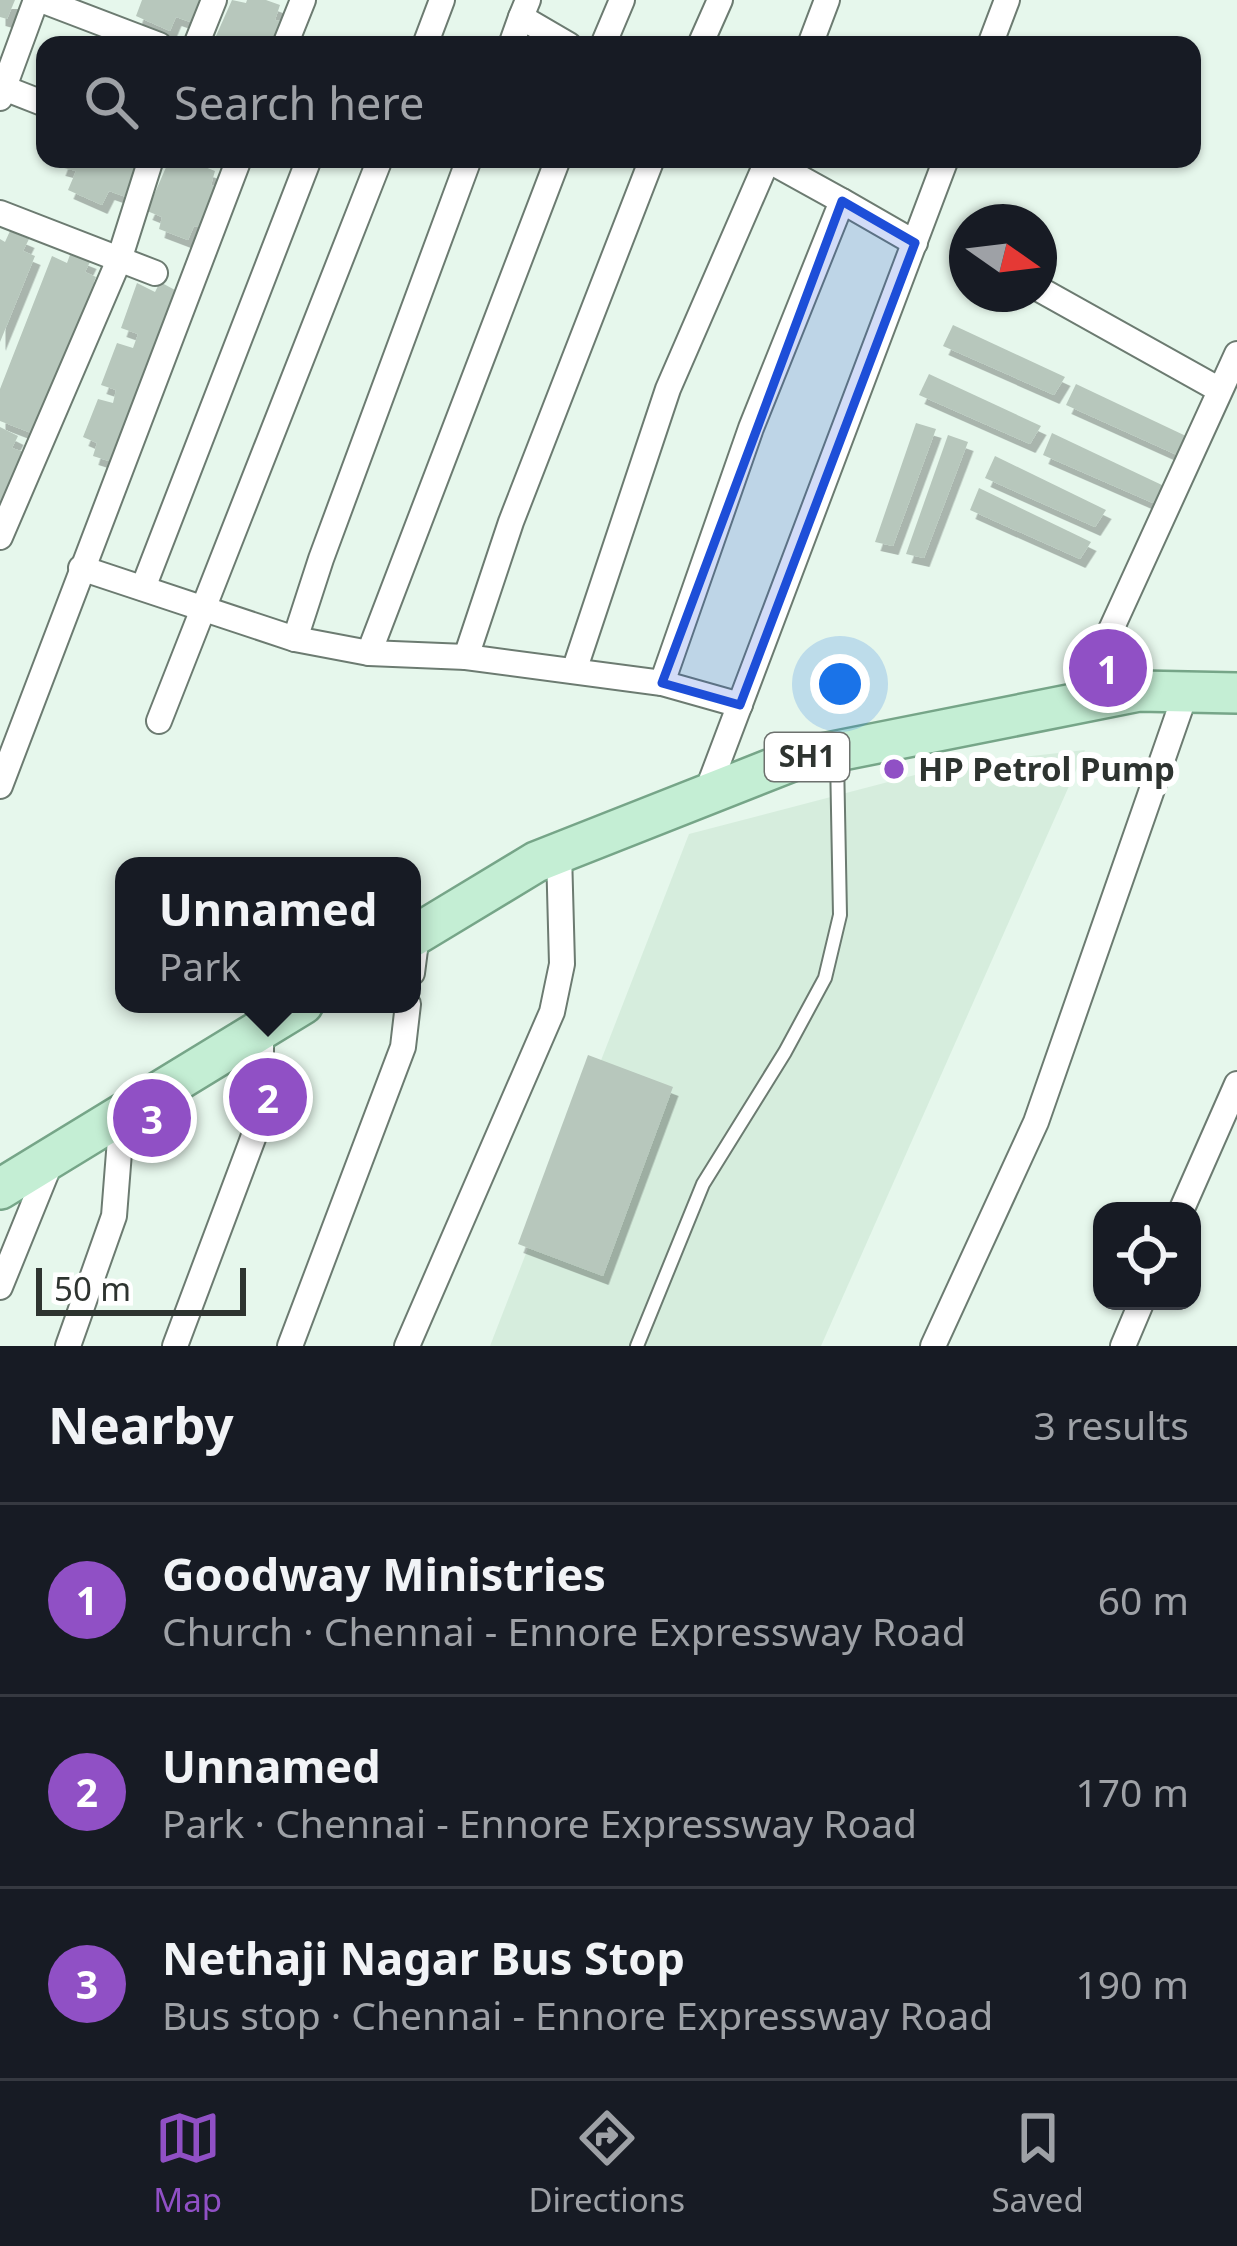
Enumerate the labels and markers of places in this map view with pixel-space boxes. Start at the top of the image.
pin: 1 [1069,623,1147,713]
place label: HP Petrol Pump [918,746,1175,791]
marker: HP Petrol Pump [881,756,907,782]
pin: 2 [229,1052,307,1142]
pin: 3 [113,1073,191,1163]

